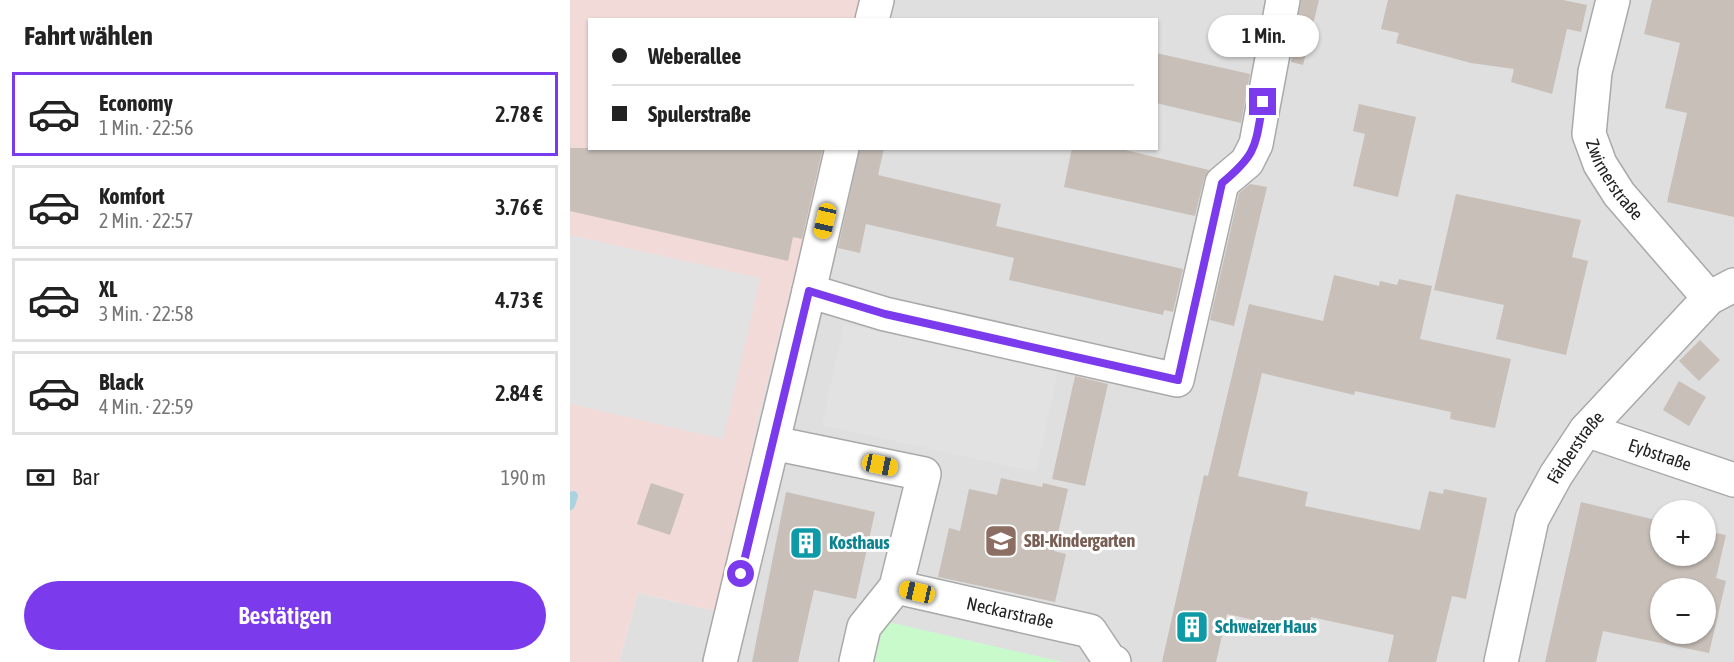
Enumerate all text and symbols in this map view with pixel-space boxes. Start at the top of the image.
callout: 1 Min. [1208,15,1318,57]
text: Fahrt wählen [24,20,153,51]
text: 1 Min. [1242,24,1285,47]
text: Weberallee [648,43,741,69]
icon: car [27,87,81,141]
route end [1249,88,1276,115]
text: Economy [99,90,173,116]
text: 2.78 € [495,101,543,127]
text: Spulerstraße [648,101,751,127]
text: 1 Min. · 22:56 [99,116,193,139]
street label: Zwirnerstraße [1582,136,1648,224]
icon: car [27,180,81,234]
text: Komfort [99,183,165,209]
text: 3.76 € [495,194,543,220]
car [812,201,838,241]
text: 2 Min. · 22:57 [99,209,193,232]
icon: car [27,273,81,327]
text: XL [99,276,117,302]
text: 4.73 € [495,287,543,313]
text: 3 Min. · 22:58 [99,302,193,325]
icon: car [27,366,81,420]
text: Black [99,369,143,395]
text: 2.84 € [495,380,543,406]
text: 4 Min. · 22:59 [99,395,193,418]
street label: Färberstraße [1542,407,1608,487]
street label: Eybstraße [1626,434,1694,475]
car [861,452,899,478]
icon: cash [24,461,57,494]
text: Bar [72,464,99,490]
text: 190 m [501,466,546,489]
map controls [1650,500,1716,644]
button: + [1650,500,1716,566]
school or university icon: SBI-Kindergarten [983,523,1019,559]
building icon: Kosthaus [788,525,824,561]
place label: SBI-Kindergarten [1024,530,1135,551]
place label: Kosthaus [829,532,890,553]
route start [727,560,754,587]
button: − [1650,578,1716,644]
car [897,579,937,605]
button: Bestätigen [24,581,546,650]
street label: Neckarstraße [965,592,1056,632]
building icon: Schweizer Haus [1174,609,1210,645]
place label: Schweizer Haus [1215,616,1318,637]

